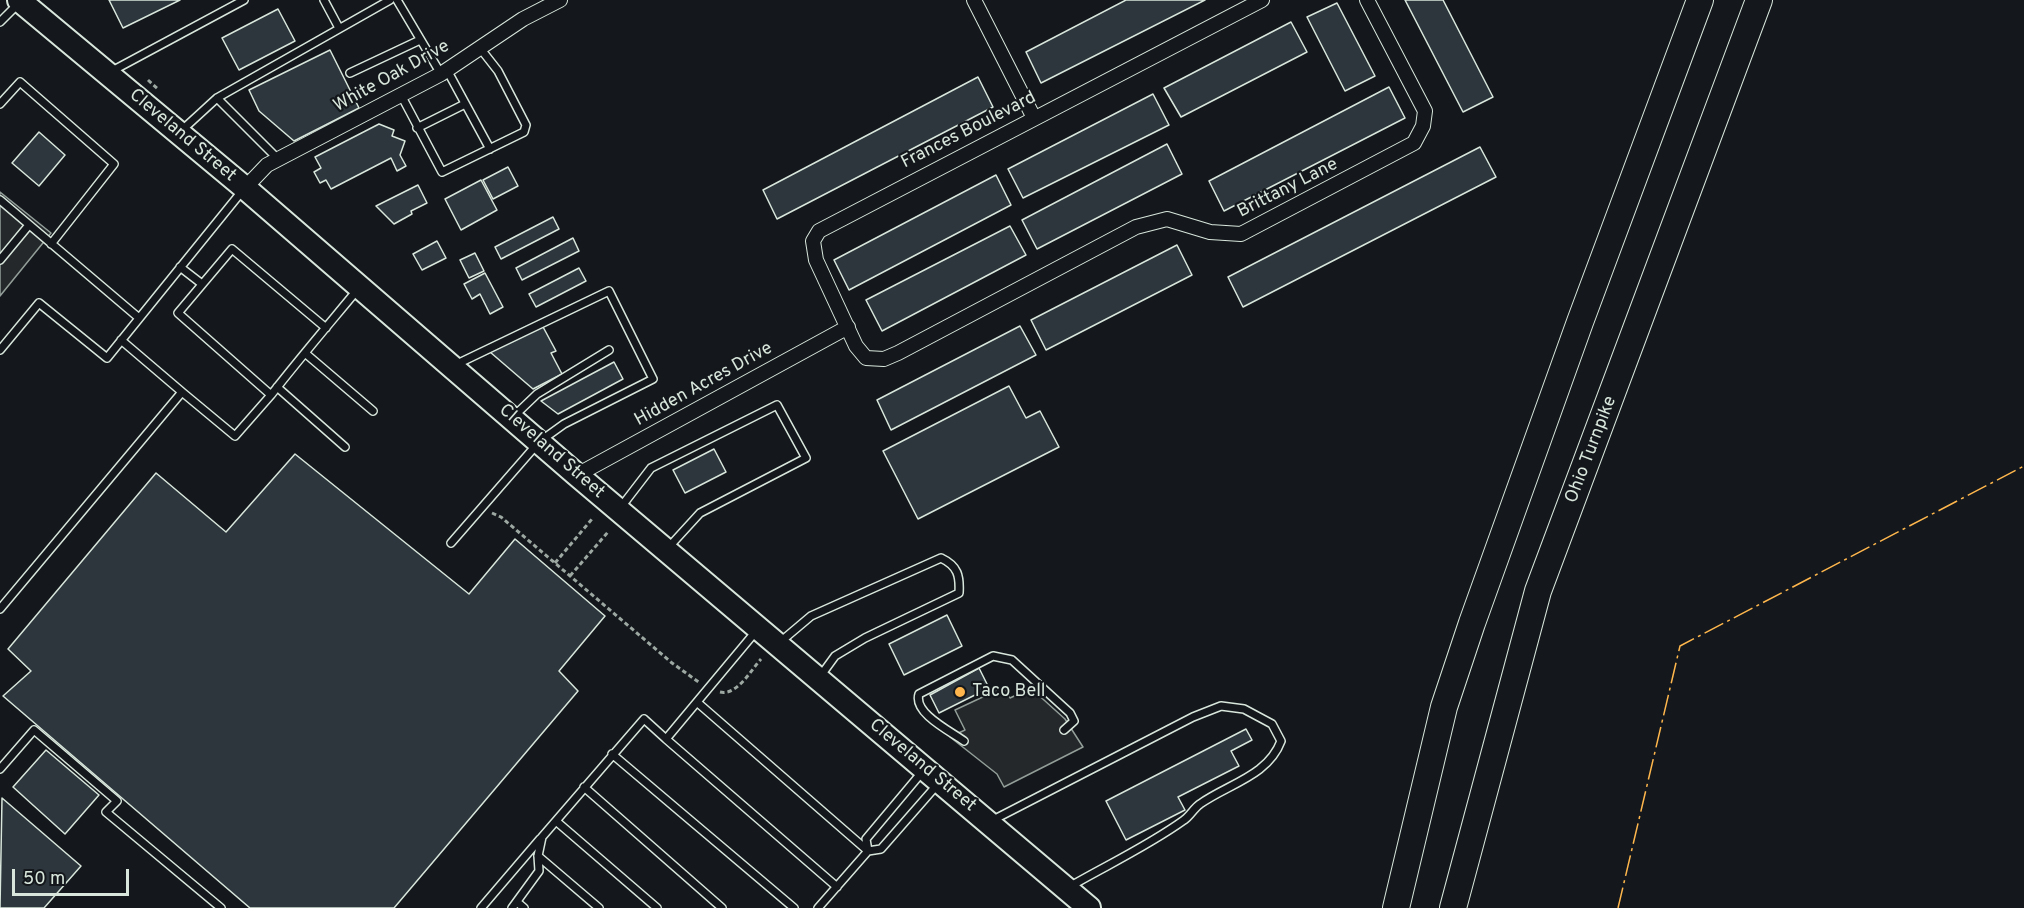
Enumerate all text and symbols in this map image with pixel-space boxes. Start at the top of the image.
street label: White Oak Drive [330,36,454,118]
street label: Cleveland Street [124,85,240,187]
street label: Frances Boulevard [898,88,1040,174]
street label: Brittany Lane [1234,154,1342,224]
street label: Hidden Acres Drive [631,338,777,432]
street label: Ohio Turnpike [1562,393,1622,507]
street label: Cleveland Street [494,400,608,504]
place label: Taco Bell [972,681,1046,703]
marker: Taco Bell [953,685,967,699]
street label: Cleveland Street [864,715,980,817]
scale bar [15,857,132,895]
text: 50 m [23,868,65,891]

